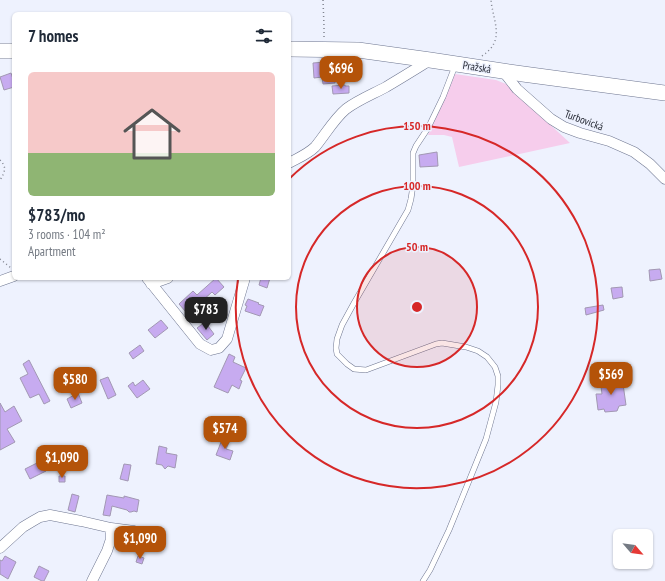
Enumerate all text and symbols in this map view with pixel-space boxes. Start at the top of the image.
text: 7 homes [28,25,79,47]
icon: filters [253,25,275,47]
pin: $696 [317,56,365,90]
street label: Pražská [462,58,492,76]
text: $696 [329,60,353,77]
icon: home [116,98,188,170]
street label: Turbovická [563,107,605,133]
text: 150 m [403,118,431,133]
text: 100 m [403,178,431,193]
text: $783/mo [28,204,85,226]
text: 3 rooms · 104 m² [28,226,106,243]
text: 50 m [406,239,428,254]
text: Apartment [28,243,76,260]
pin: $783 [182,297,230,331]
centre of rings [410,300,424,314]
text: $783 [194,301,218,318]
pin: $569 [587,362,635,396]
text: $569 [599,366,623,383]
pin: $580 [51,367,99,401]
text: $580 [63,371,87,388]
pin: $574 [201,416,249,450]
text: $574 [213,420,237,437]
pin: $1,090 [29,445,95,479]
text: $1,090 [45,449,79,466]
pin: $1,090 [107,526,173,560]
north arrow [613,529,653,569]
map controls [613,529,653,569]
text: $1,090 [123,530,157,547]

